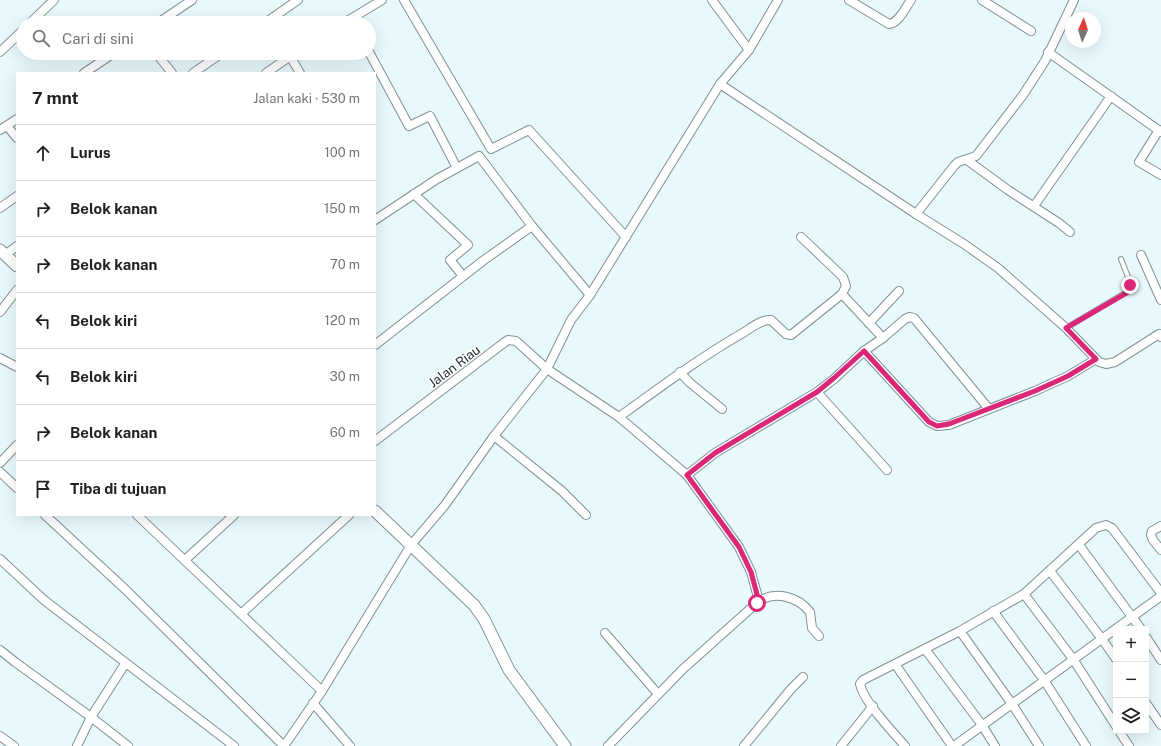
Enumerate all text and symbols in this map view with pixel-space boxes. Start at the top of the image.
north arrow [1065,12,1101,48]
search box [16,16,376,60]
icon: search [30,27,52,49]
text: Cari di sini [62,30,134,47]
text: 7 mnt [32,88,79,108]
text: Jalan kaki · 530 m [253,91,360,106]
icon: ahead [32,142,54,164]
text: Lurus [70,144,111,161]
text: 100 m [324,145,360,160]
icon: right [32,198,54,220]
text: Belok kanan [70,200,157,217]
text: 150 m [324,201,360,216]
icon: right [32,254,54,276]
text: Belok kanan [70,256,157,273]
text: 70 m [330,257,360,272]
route end [1121,276,1139,294]
icon: left [32,310,54,332]
text: Belok kiri [70,312,137,329]
text: 120 m [325,313,360,328]
street label: Jalan Riau [426,342,483,391]
icon: left [32,366,54,388]
text: Belok kiri [70,368,137,385]
text: 30 m [330,369,360,384]
icon: right [32,422,54,444]
text: Belok kanan [70,424,157,441]
text: 60 m [330,425,360,440]
icon: arrive [32,478,54,500]
text: Tiba di tujuan [70,480,166,497]
route start [748,594,766,612]
map controls [1113,626,1149,734]
button: + [1113,626,1149,662]
button: − [1113,662,1149,698]
button: layers [1113,698,1149,734]

